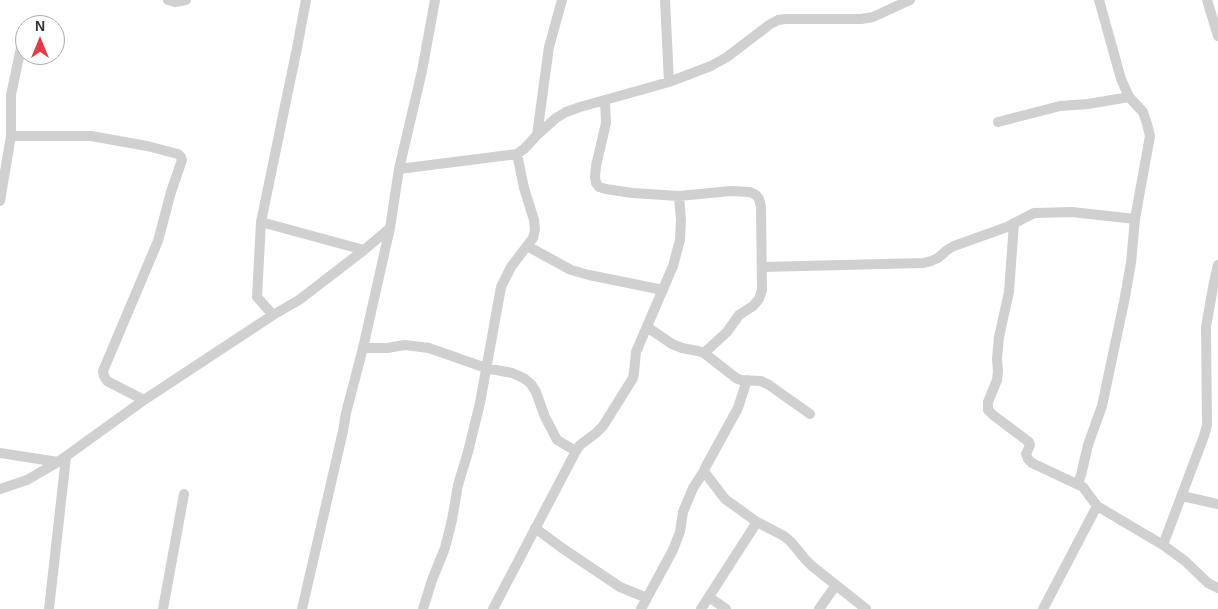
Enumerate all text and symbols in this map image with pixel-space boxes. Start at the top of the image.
north arrow [15,15,65,65]
text: N [35,18,45,34]

